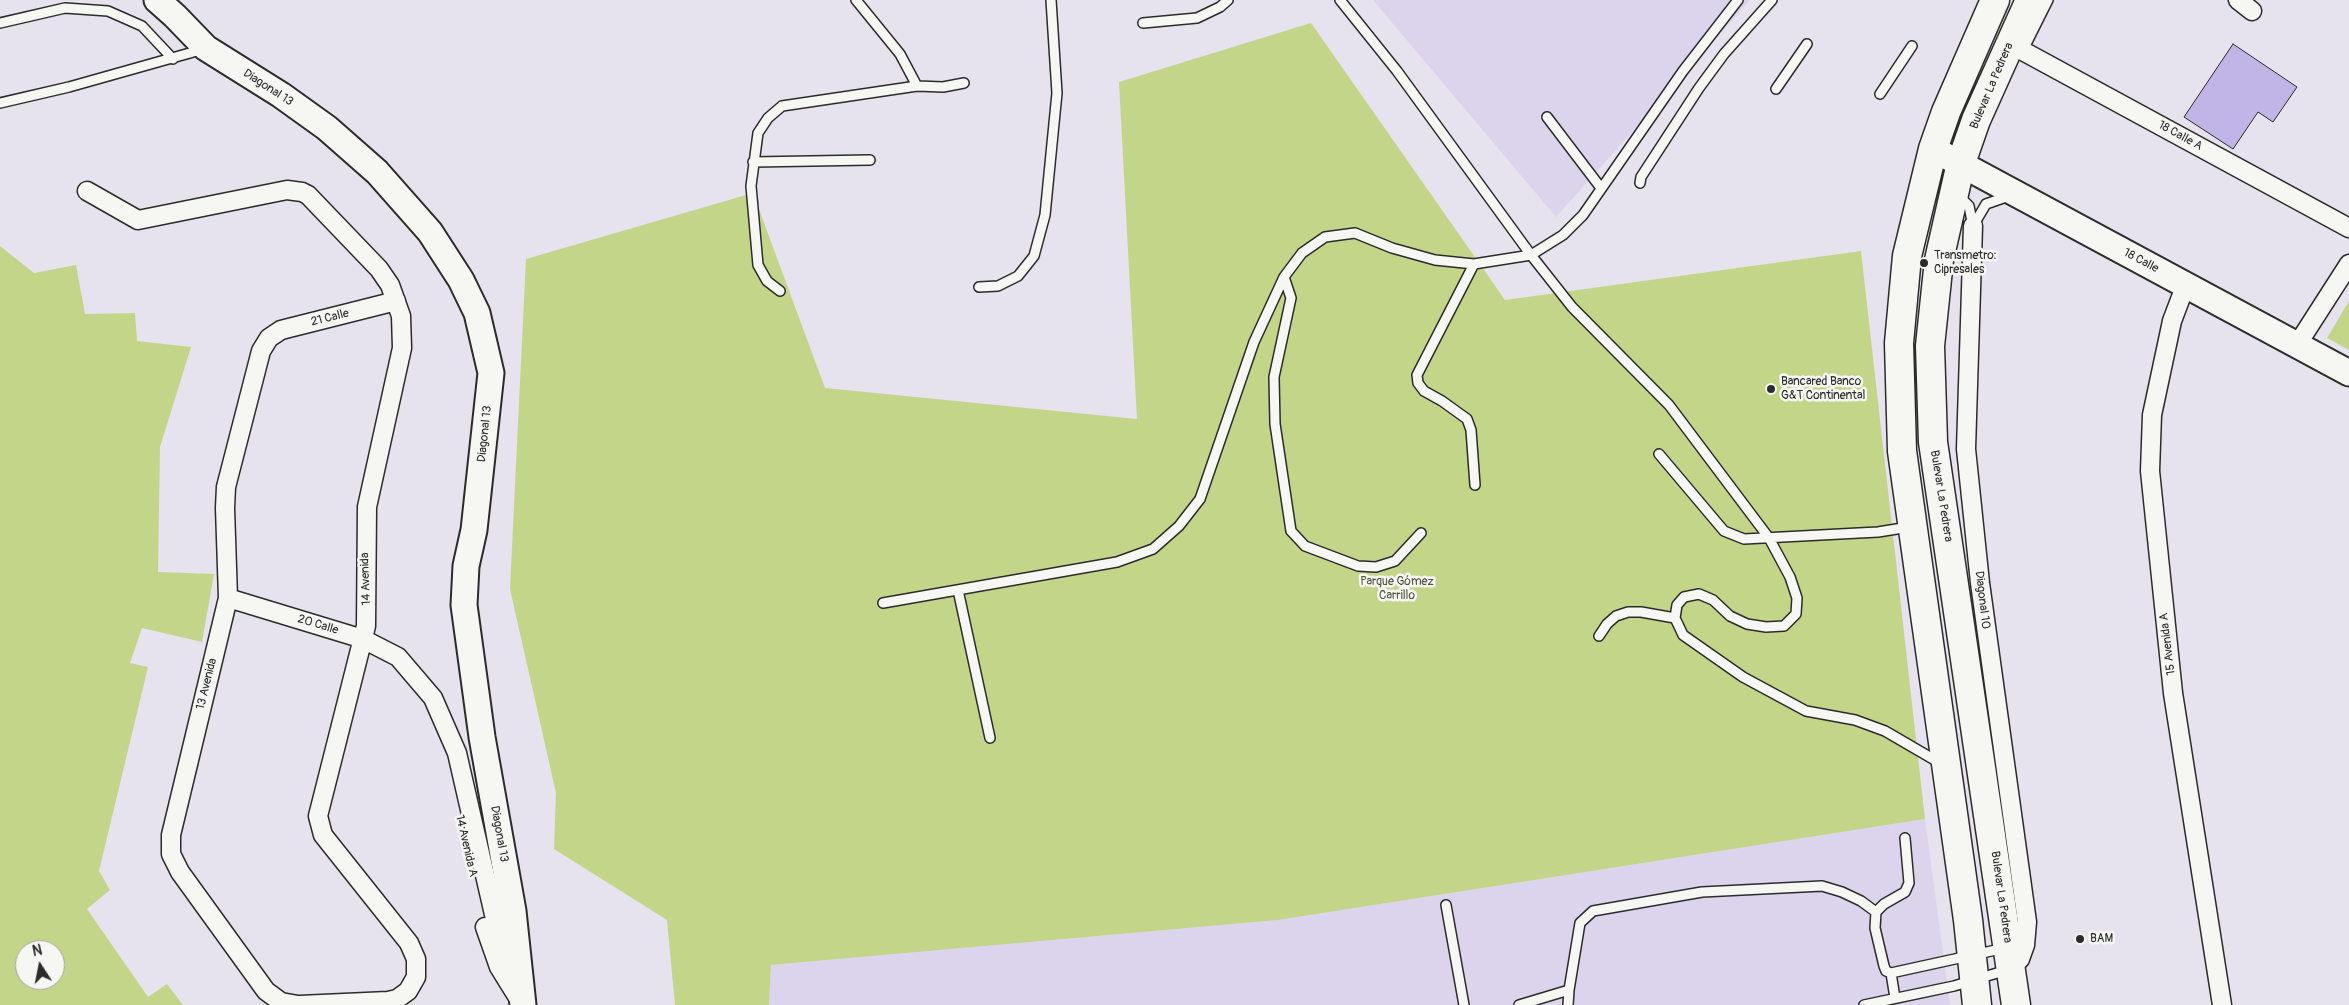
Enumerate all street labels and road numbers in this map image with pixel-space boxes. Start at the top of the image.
street label: Bulevar La Pedrera [1967,41,2017,131]
street label: Diagonal 13 [240,66,296,110]
street label: 18 Calle A [2155,118,2205,154]
street label: 18 Calle [2121,246,2161,276]
street label: 21 Calle [310,306,350,330]
street label: Diagonal 13 [475,405,495,463]
street label: Bulevar La Pedrera [1927,449,1955,543]
street label: 14 Avenida [358,552,374,606]
street label: Diagonal 10 [1971,570,1993,630]
street label: 20 Calle [296,612,340,638]
street label: 15 Avenida A [2157,612,2179,676]
street label: 13 Avenida [194,657,220,711]
street label: Diagonal 13 [487,805,511,863]
street label: 14 Avenida A [452,814,480,878]
street label: Bulevar La Pedrera [1987,850,2015,944]

